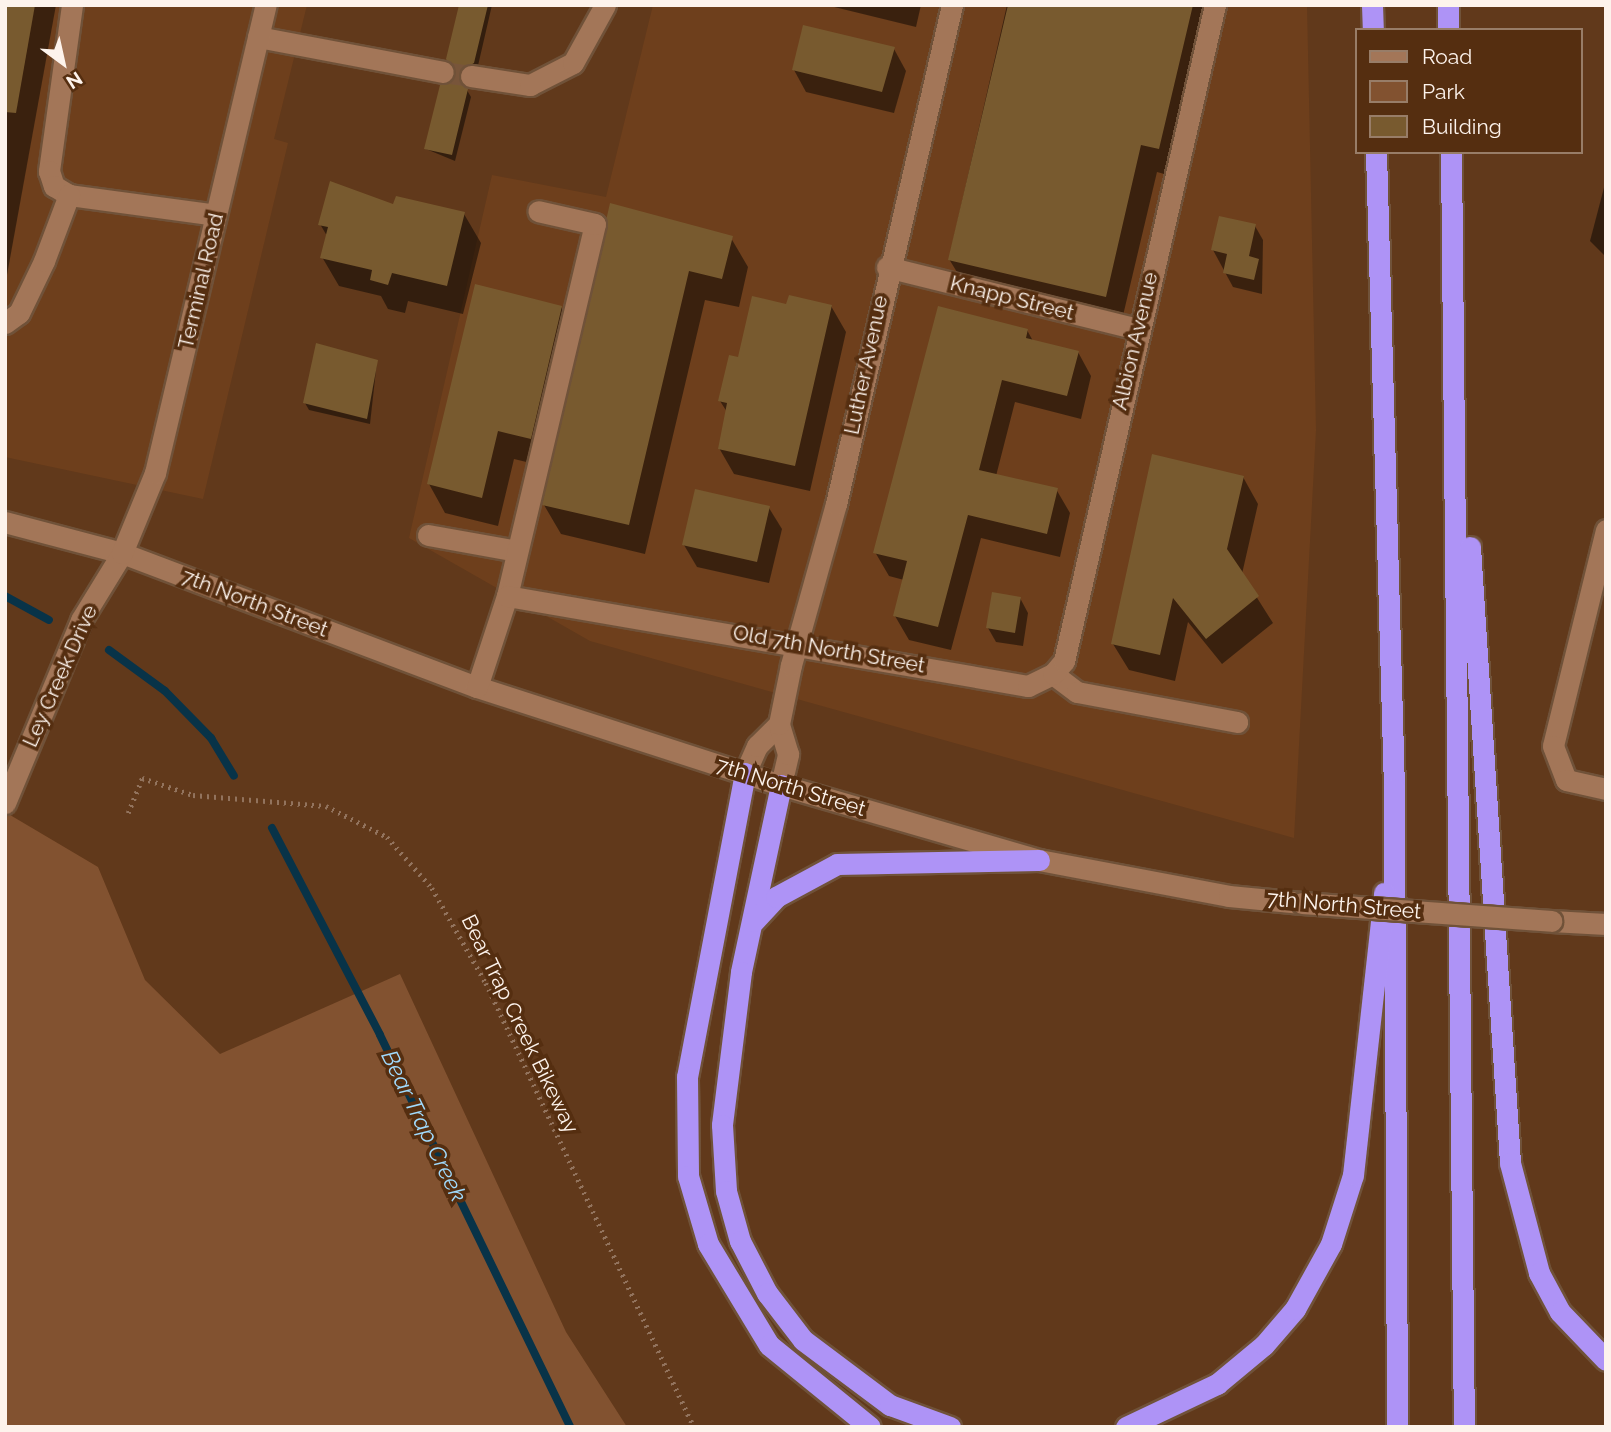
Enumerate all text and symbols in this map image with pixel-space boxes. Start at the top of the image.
north arrow [28,28,98,98]
legend [1356,28,1583,154]
text: Road [1422,44,1472,69]
text: N [62,67,87,94]
text: Park [1422,79,1465,104]
text: Building [1422,114,1502,139]
street label: Terminal Road [173,210,229,352]
street label: Albion Avenue [1107,269,1163,413]
street label: Knapp Street [947,270,1077,326]
street label: Luther Avenue [839,293,893,437]
street label: 7th North Street [178,564,332,642]
street label: Ley Creek Drive [17,601,103,751]
street label: Old 7th North Street [731,620,927,678]
street label: 7th North Street [713,752,869,822]
street label: 7th North Street [1266,886,1422,924]
street label: Bear Trap Creek Bikeway [456,910,584,1138]
water label: Bear Trap Creek [375,1045,473,1207]

